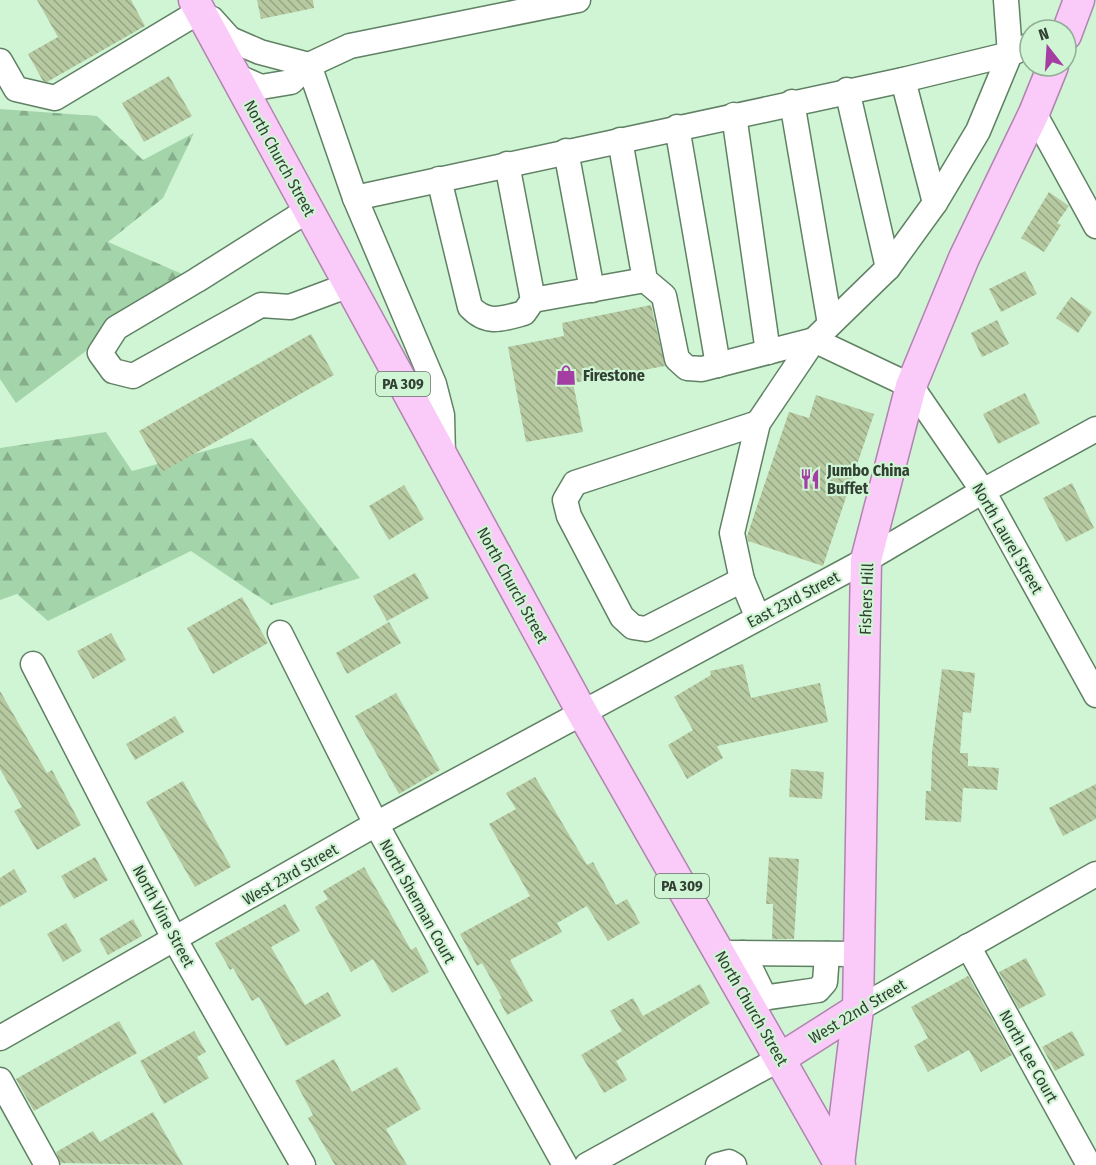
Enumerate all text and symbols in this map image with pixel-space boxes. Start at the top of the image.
north arrow [1018,18,1078,78]
text: N [1036,24,1051,45]
street label: North Church Street [240,97,320,220]
shop icon: Firestone [554,363,578,387]
place label: Firestone [583,366,645,385]
road number: PA 309 [376,372,430,396]
place label: Jumbo China Buffet [826,461,910,498]
restaurant icon: Jumbo China Buffet [798,467,822,491]
street label: North Laurel Street [968,480,1047,598]
street label: North Church Street [473,524,553,647]
street label: Fishers Hill [856,563,877,635]
street label: East 23rd Street [744,567,843,632]
street label: North Sherman Court [376,836,460,967]
street label: West 23rd Street [239,839,342,909]
street label: North Vine Street [129,862,199,971]
road number: PA 309 [655,874,709,898]
street label: North Church Street [711,947,793,1070]
street label: West 22nd Street [805,975,910,1048]
street label: North Lee Court [995,1007,1062,1106]

